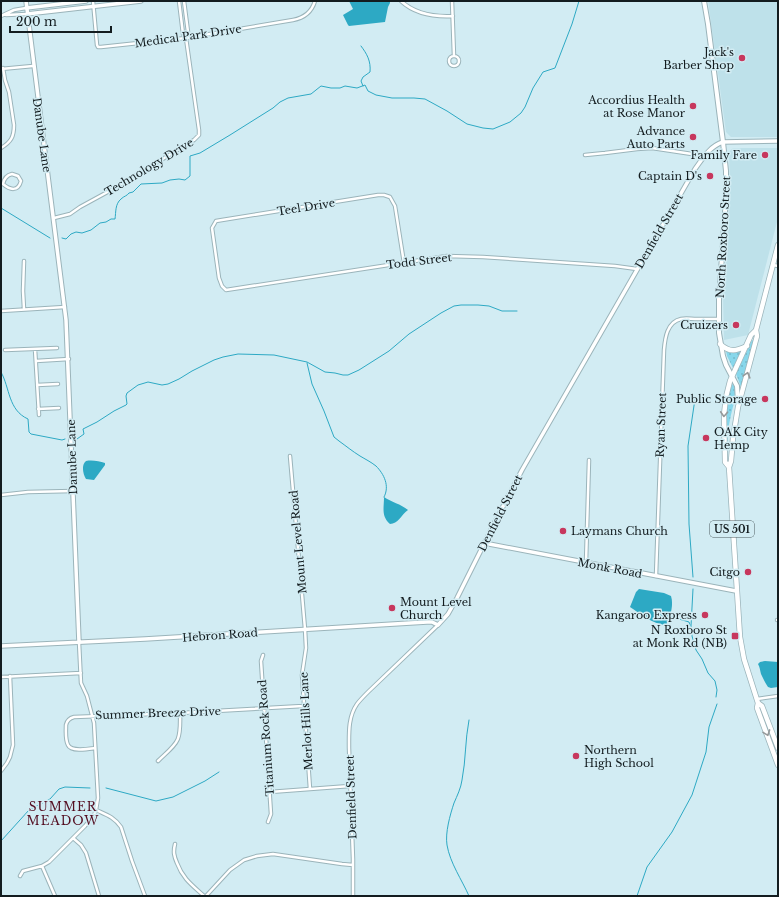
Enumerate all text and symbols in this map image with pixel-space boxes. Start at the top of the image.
scale bar [10,8,111,34]
text: 200 m [16,14,57,29]
street label: Medical Park Drive [134,22,242,50]
place label: Jack's Barber Shop [663,45,734,72]
marker: Jack's Barber Shop [737,53,747,63]
place label: Accordius Health at Rose Manor [587,93,686,120]
street label: Danube Lane [30,97,54,173]
marker: Accordius Health at Rose Manor [688,101,698,111]
place label: Advance Auto Parts [626,124,685,151]
marker: Advance Auto Parts [688,132,698,142]
street label: Technology Drive [102,135,196,199]
place label: Family Fare [691,148,757,162]
marker: Family Fare [760,150,770,160]
place label: Captain D's [638,169,702,183]
marker: Captain D's [705,171,715,181]
street label: North Roxboro Street [713,175,733,298]
street label: Denfield Street [632,190,687,271]
street label: Teel Drive [276,196,336,218]
street label: Todd Street [385,250,453,272]
place label: Cruizers [680,318,728,332]
marker: Cruizers [731,320,741,330]
one-way arrow [742,372,751,379]
street label: Ryan Street [653,391,669,458]
place label: Public Storage [676,392,757,406]
marker: Public Storage [760,394,770,404]
one-way arrow [720,411,729,417]
street label: Danube Lane [64,419,80,495]
place label: OAK City Hemp [714,425,768,452]
marker: OAK City Hemp [701,433,711,443]
street label: Denfield Street [475,472,526,554]
street label: Mount Level Road [286,489,310,594]
road number: US 501 [710,521,754,537]
place label: Laymans Church [571,524,668,538]
marker: Laymans Church [558,526,568,536]
street label: Monk Road [577,555,644,581]
place label: Citgo [710,565,740,579]
marker: Citgo [743,567,753,577]
place label: Mount Level Church [400,595,472,622]
marker: Mount Level Church [387,603,397,613]
place label: Kangaroo Express [596,608,697,622]
marker: Kangaroo Express [700,610,710,620]
place label: N Roxboro St at Monk Rd (NB) [633,623,728,650]
street label: Hebron Road [182,625,259,645]
marker: N Roxboro St at Monk Rd (NB) [730,631,740,641]
street label: Merlot Hills Lane [296,671,316,771]
street label: Titanium Rock Road [255,679,277,797]
street label: Summer Breeze Drive [95,704,221,722]
one-way arrow [762,730,770,737]
place label: Northern High School [584,743,654,770]
marker: Northern High School [571,751,581,761]
street label: Denfield Street [343,754,359,839]
district label: SUMMER MEADOW [27,799,99,828]

